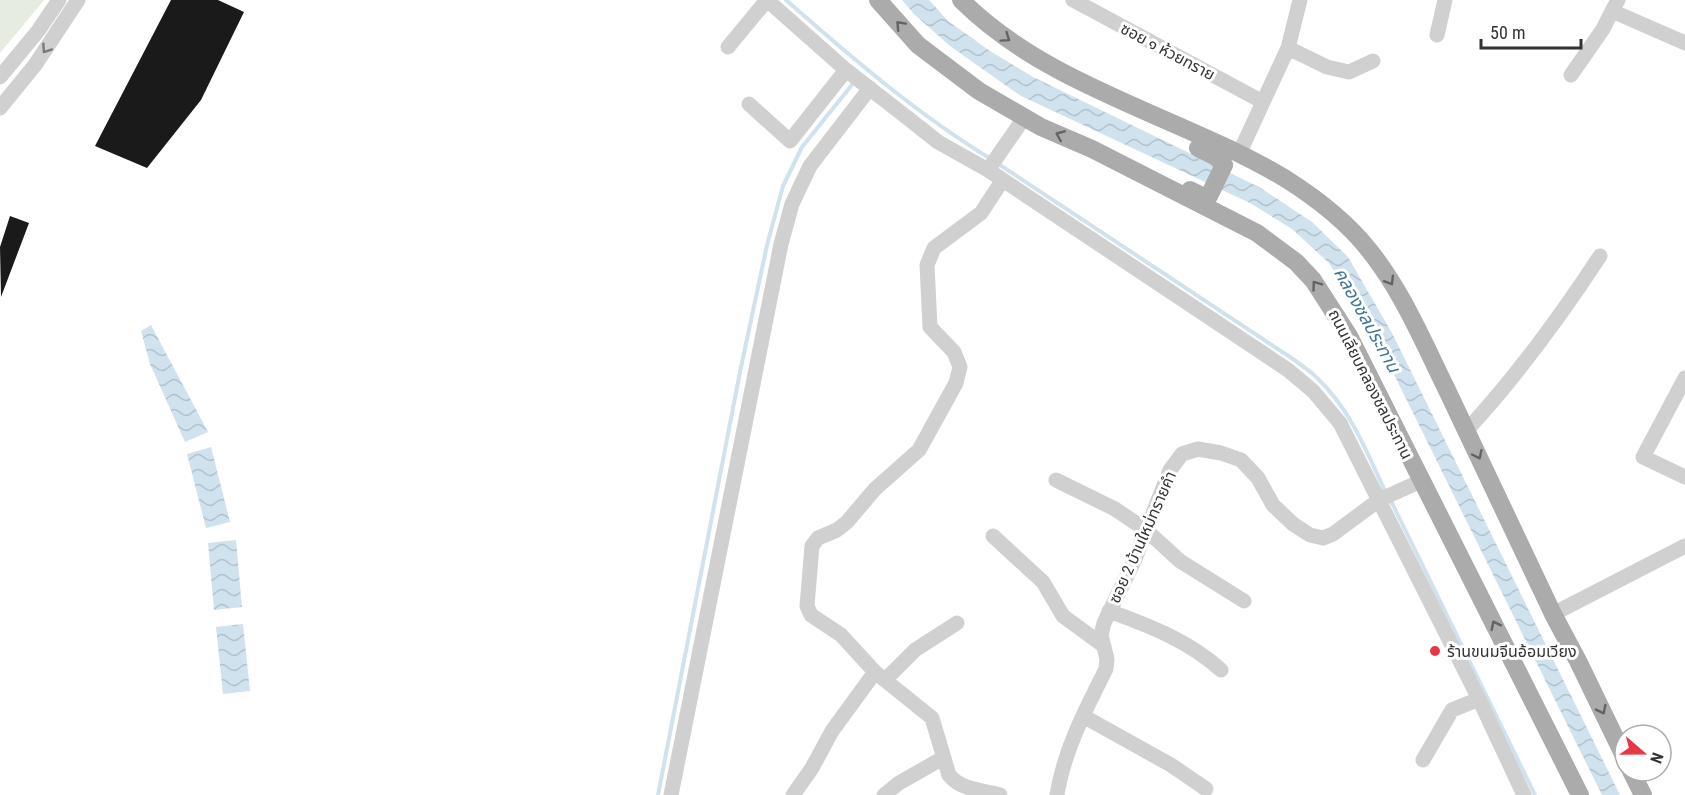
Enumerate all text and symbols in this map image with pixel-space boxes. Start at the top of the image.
scale bar [1481,12,1582,50]
street label: ซอย ๑ ห้วยทราย [1117,19,1218,84]
one-way arrow [896,22,907,33]
text: 50 m [1490,22,1525,43]
one-way arrow [999,31,1010,42]
one-way arrow [42,42,53,53]
one-way arrow [1055,130,1066,142]
water label: คลองชลประทาน [1330,264,1405,377]
one-way arrow [1383,275,1395,285]
one-way arrow [1312,281,1323,292]
street label: ถนนเลียบคลองชลประทาน [1324,306,1417,462]
one-way arrow [1471,448,1483,459]
street label: ซอย 2 บ้านใหม่ทรายคำ [1105,468,1180,606]
one-way arrow [1490,620,1502,631]
place label: ร้านขนมจีนอ้อมเวียง [1447,642,1577,661]
marker: ร้านขนมจีนอ้อมเวียง [1428,644,1442,658]
one-way arrow [1594,703,1606,714]
north arrow [1613,723,1673,783]
text: N [1646,750,1667,766]

